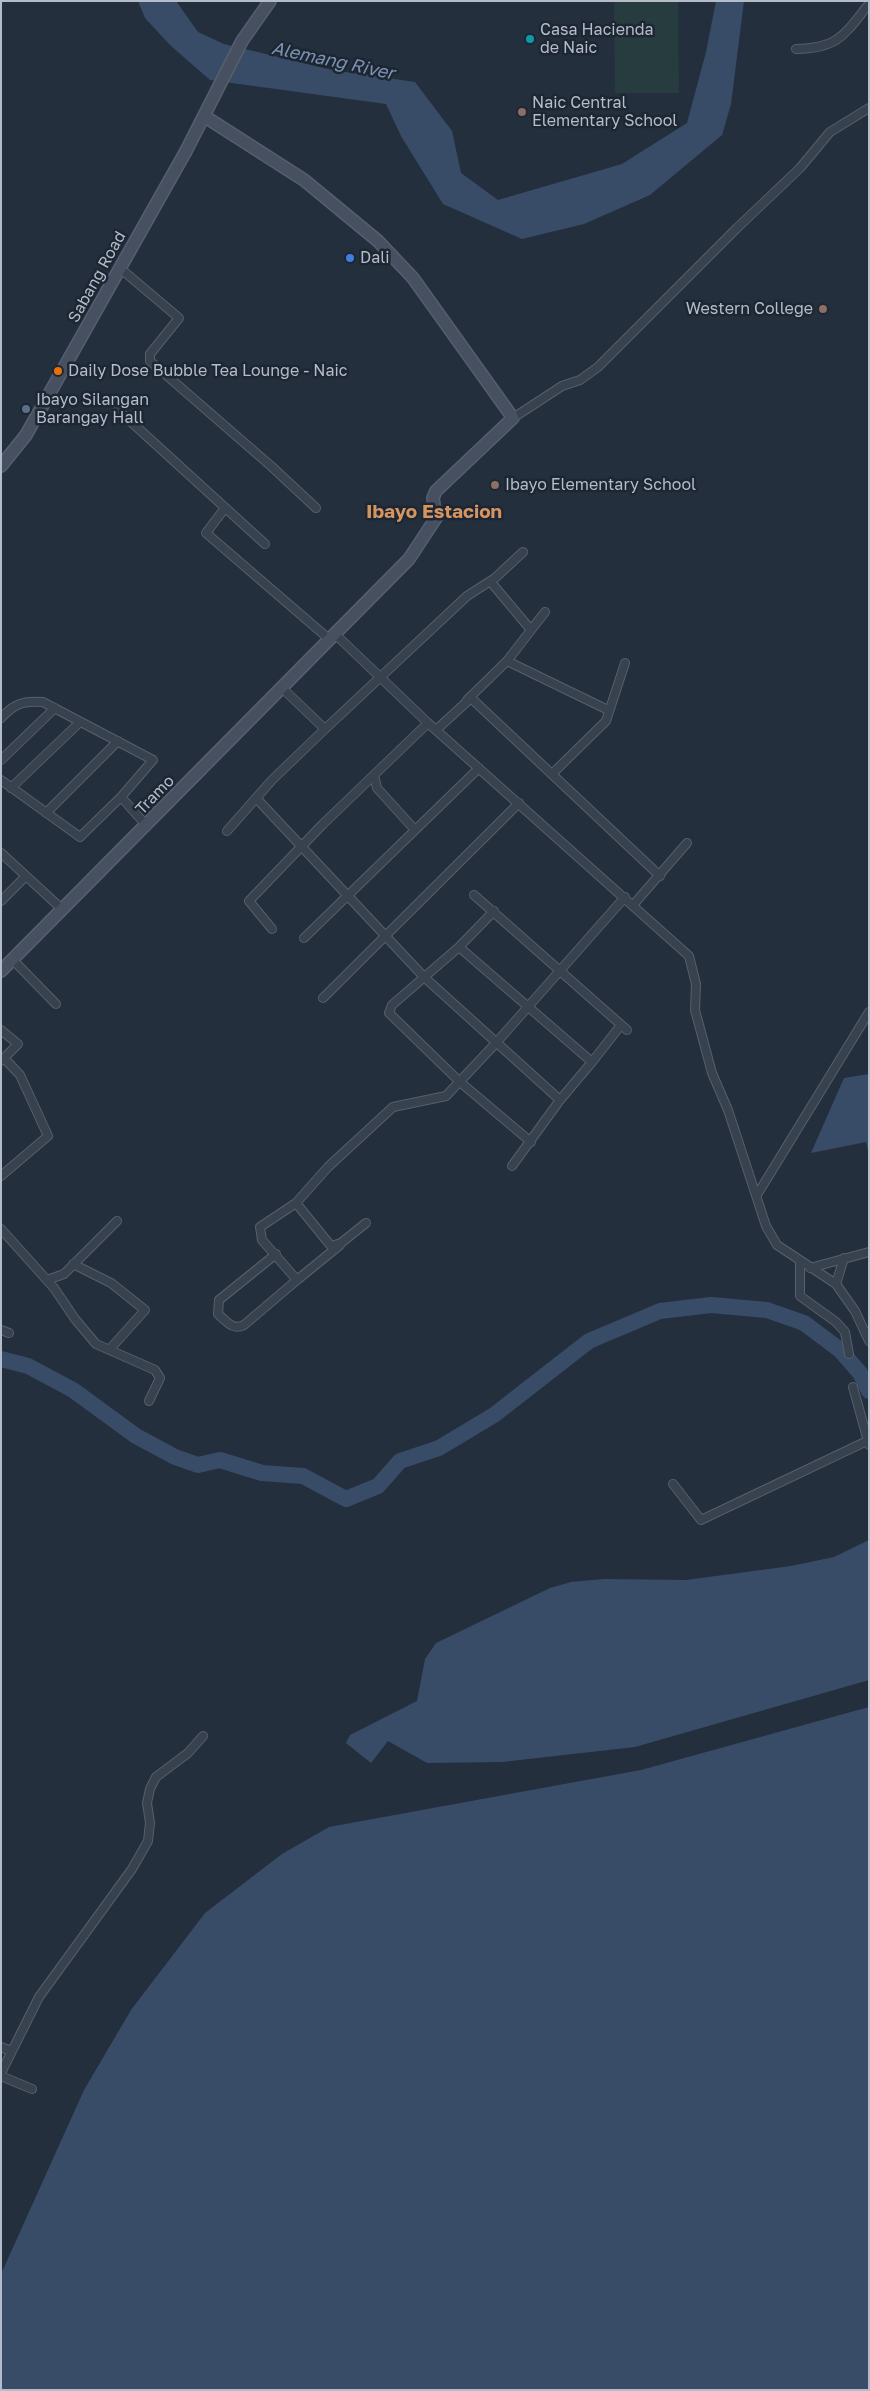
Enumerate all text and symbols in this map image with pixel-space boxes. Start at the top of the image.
place label: Casa Hacienda de Naic [540,20,654,58]
marker: Casa Hacienda de Naic [524,33,536,45]
water label: Alemang River [270,37,396,85]
place label: Naic Central Elementary School [532,93,677,131]
marker: Naic Central Elementary School [516,106,528,118]
street label: Sabang Road [64,228,130,326]
place label: Dali [360,248,390,268]
marker: Dali [344,252,356,264]
place label: Western College [686,299,813,319]
marker: Western College [817,303,829,315]
place label: Daily Dose Bubble Tea Lounge - Naic [68,361,347,381]
marker: Daily Dose Bubble Tea Lounge - Naic [52,365,64,377]
place label: Ibayo Silangan Barangay Hall [36,390,149,428]
marker: Ibayo Silangan Barangay Hall [20,403,32,415]
place label: Ibayo Elementary School [505,475,696,495]
marker: Ibayo Elementary School [489,479,501,491]
district label: Ibayo Estacion [366,501,502,523]
street label: Tramo [132,771,178,819]

